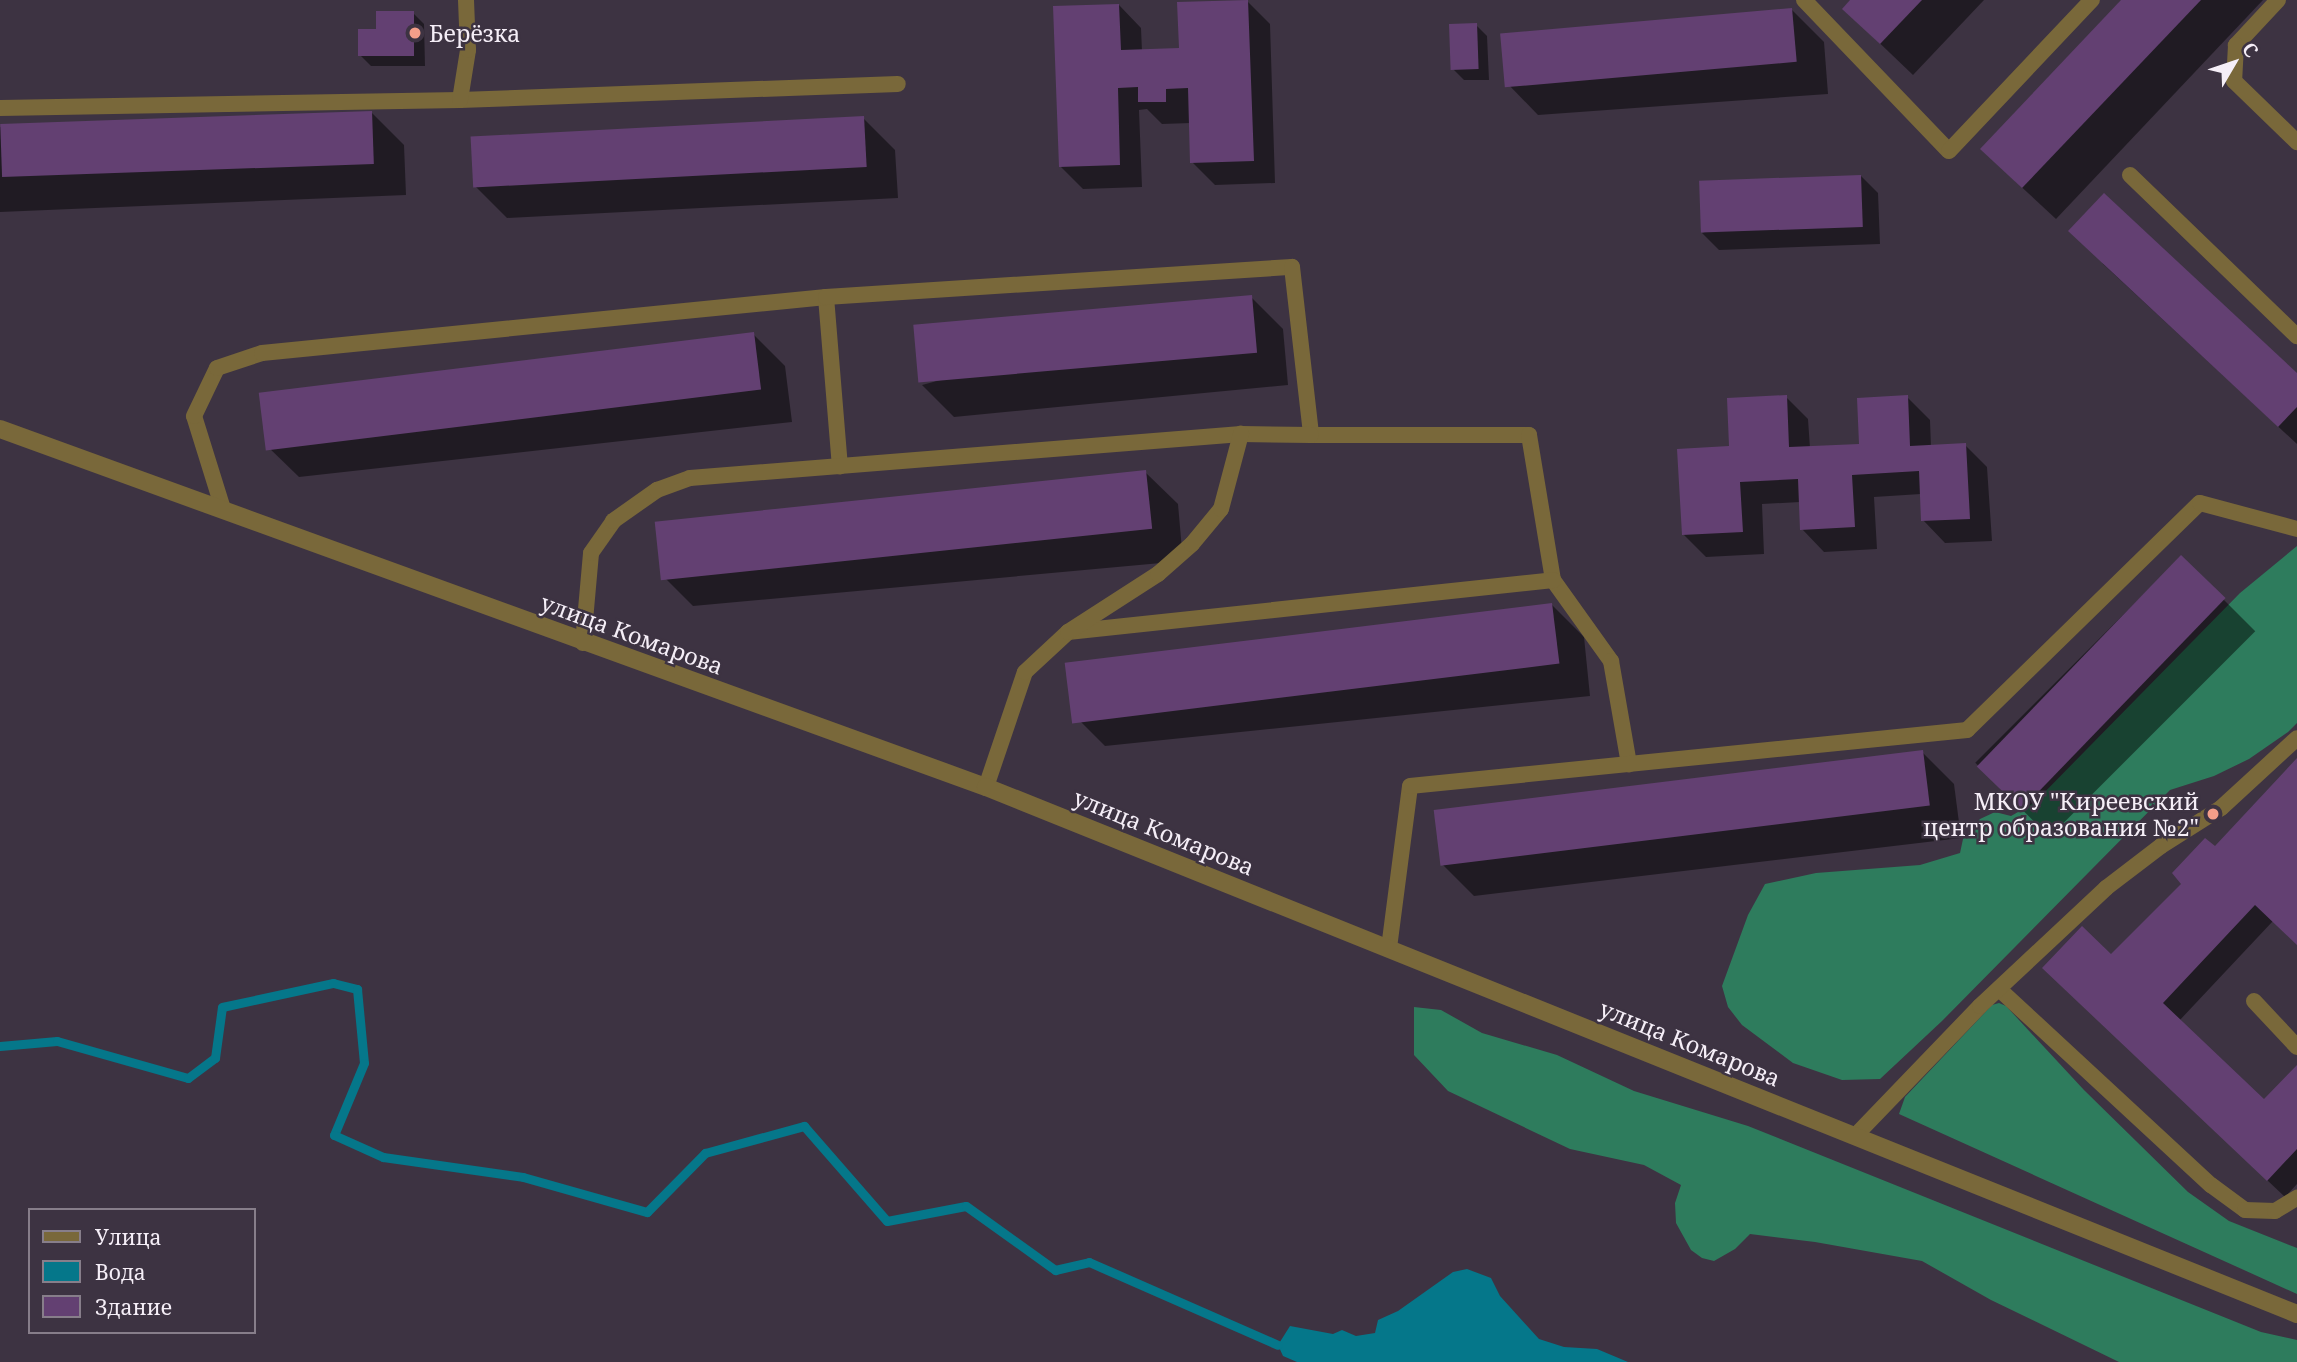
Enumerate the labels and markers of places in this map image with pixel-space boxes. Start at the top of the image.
place label: Берёзка [429,19,520,47]
marker: Берёзка [407,25,423,41]
place label: МКОУ "Киреевский центр образования №2" [1923,787,2199,841]
marker: МКОУ "Киреевский центр образования №2" [2205,806,2221,822]

